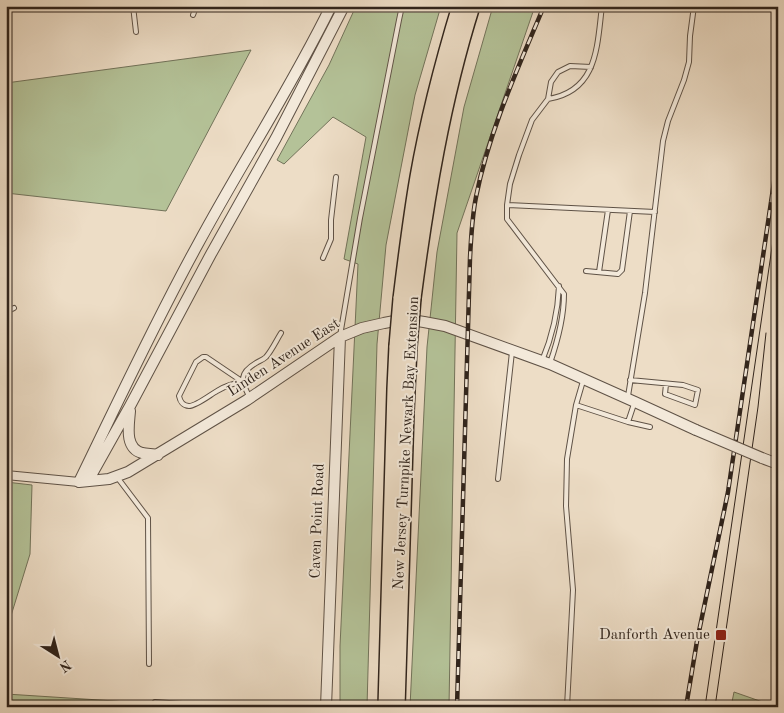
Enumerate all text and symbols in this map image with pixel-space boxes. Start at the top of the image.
street label: New Jersey Turnpike Newark Bay Extension [392,296,422,590]
street label: Linden Avenue East [225,316,343,400]
street label: Caven Point Road [308,463,328,579]
place label: Danforth Avenue [599,628,710,643]
marker: Danforth Avenue [714,628,728,642]
north arrow [32,630,82,680]
text: N [56,657,73,675]

